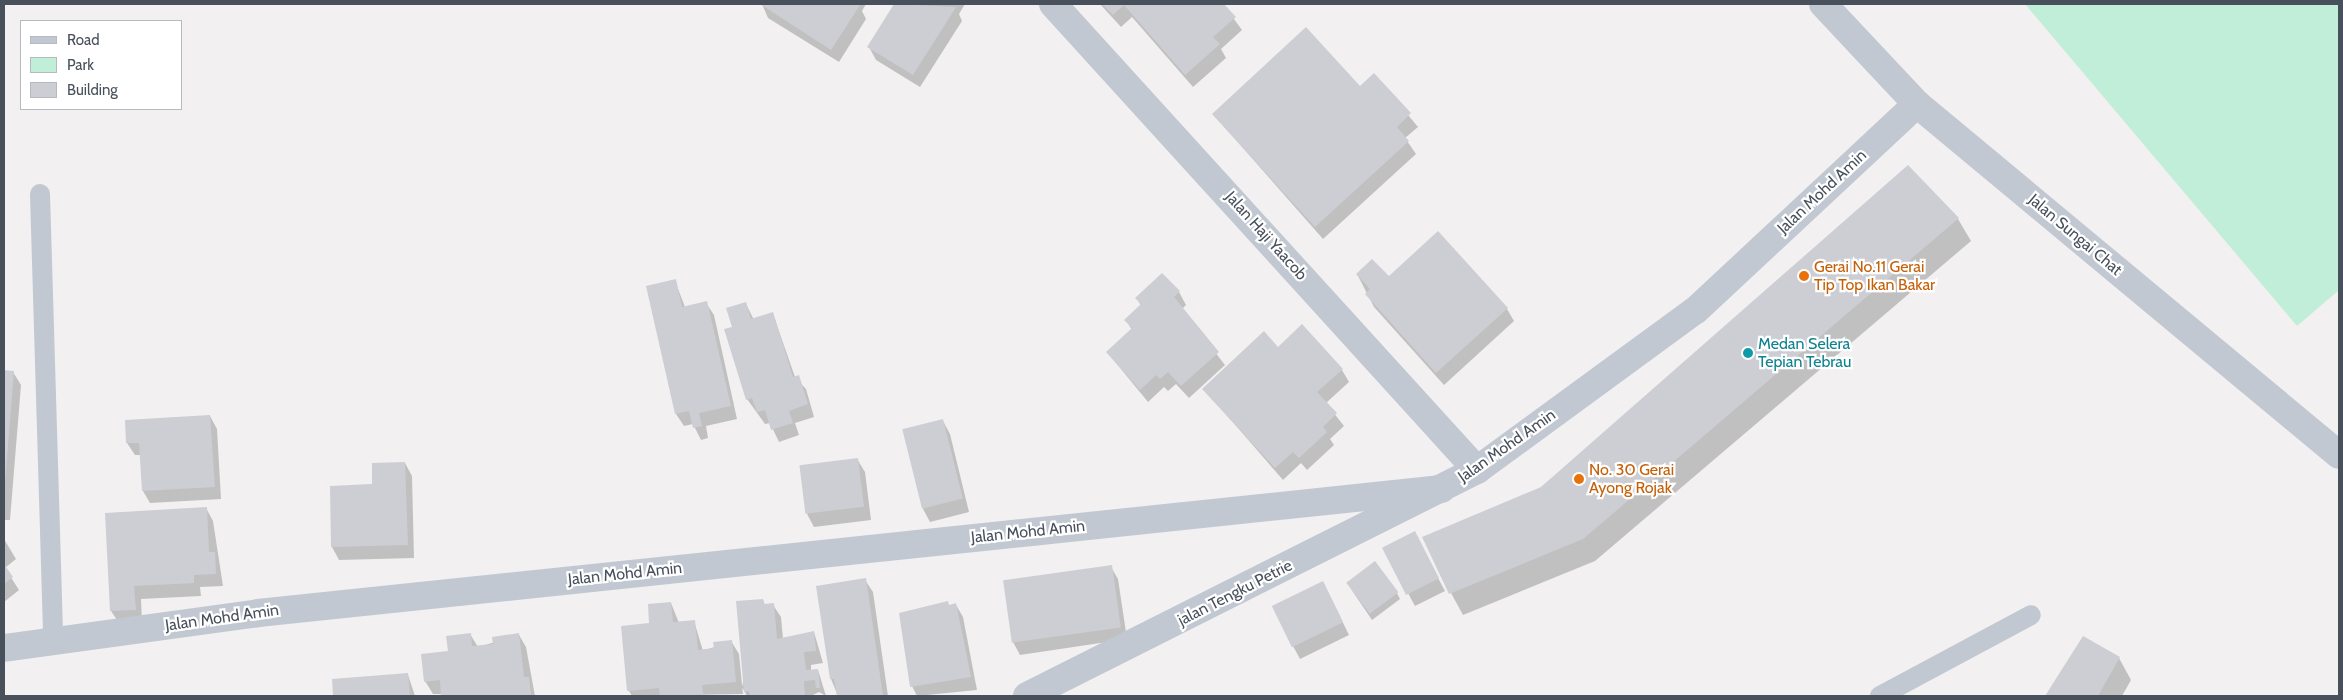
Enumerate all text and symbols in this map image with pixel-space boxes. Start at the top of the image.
legend [20,20,182,110]
text: Road [67,31,100,49]
text: Park [67,56,94,74]
text: Building [67,81,118,99]
street label: Jalan Mohd Amin [1774,146,1870,238]
street label: Jalan Haji Yaacob [1221,188,1311,284]
street label: Jalan Sungai Chat [2024,190,2126,280]
place label: Gerai No.11 Gerai Tip Top Ikan Bakar [1814,257,1935,295]
marker: Gerai No.11 Gerai Tip Top Ikan Bakar [1798,270,1810,282]
place label: Medan Selera Tepian Tebrau [1758,334,1851,372]
marker: Medan Selera Tepian Tebrau [1742,347,1754,359]
street label: Jalan Mohd Amin [1455,405,1559,487]
place label: No. 30 Gerai Ayong Rojak [1589,460,1674,498]
marker: No. 30 Gerai Ayong Rojak [1573,473,1585,485]
street label: Jalan Mohd Amin [970,516,1086,548]
street label: jalan Tengku Petrie [1175,556,1295,630]
street label: Jalan Mohd Amin [567,558,683,590]
street label: Jalan Mohd Amin [164,601,280,635]

